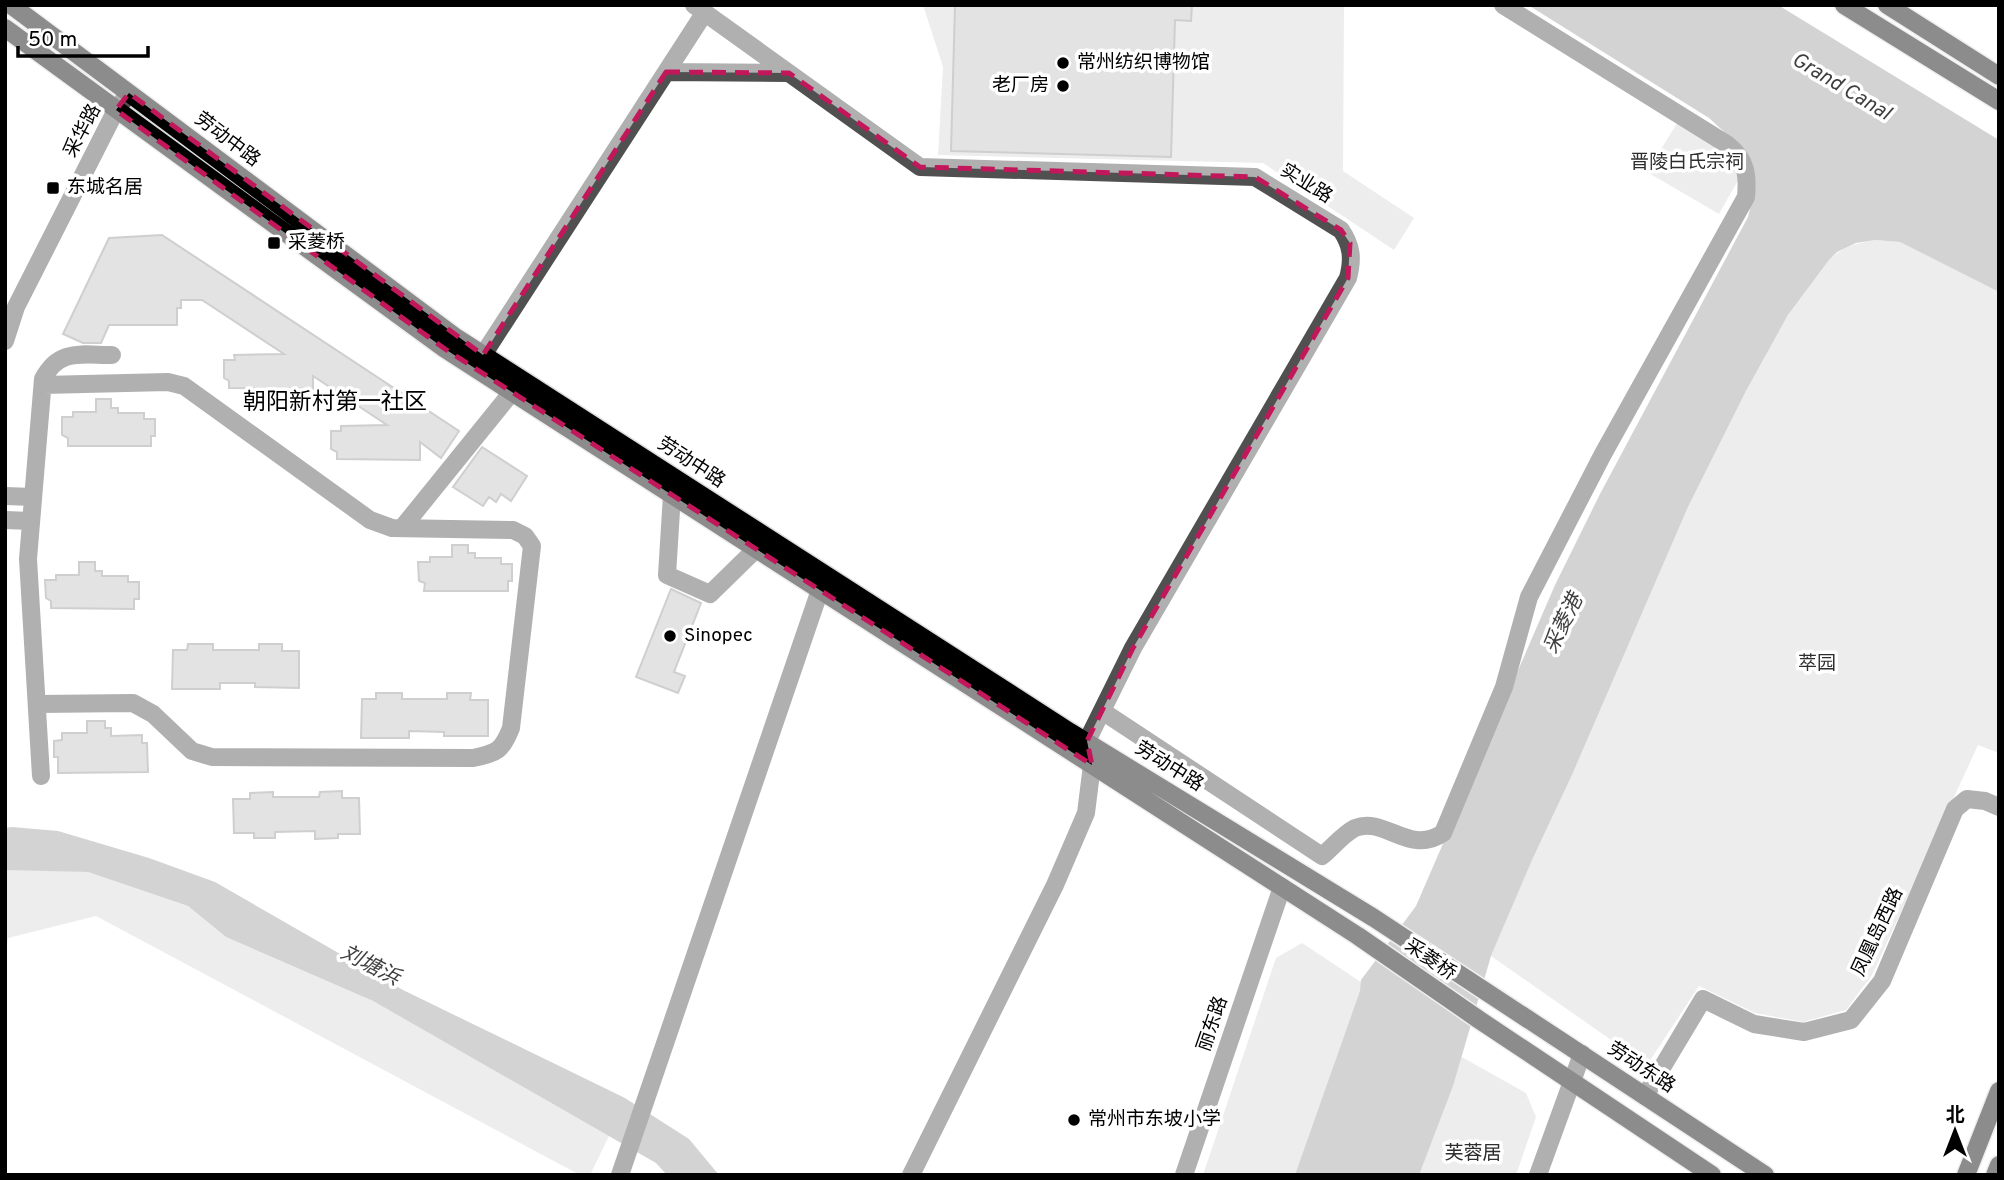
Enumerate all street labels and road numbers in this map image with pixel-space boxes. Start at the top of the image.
street label: 采华路 [59,100,107,162]
street label: 劳动中路 [189,108,265,172]
street label: 实业路 [1275,159,1337,209]
street label: 劳动中路 [653,432,729,494]
street label: 劳动中路 [1130,737,1208,797]
street label: 凤凰岛西路 [1847,884,1909,980]
street label: 采菱桥 [1400,934,1460,986]
street label: 丽东路 [1192,993,1234,1055]
street label: 劳动东路 [1603,1037,1679,1099]

